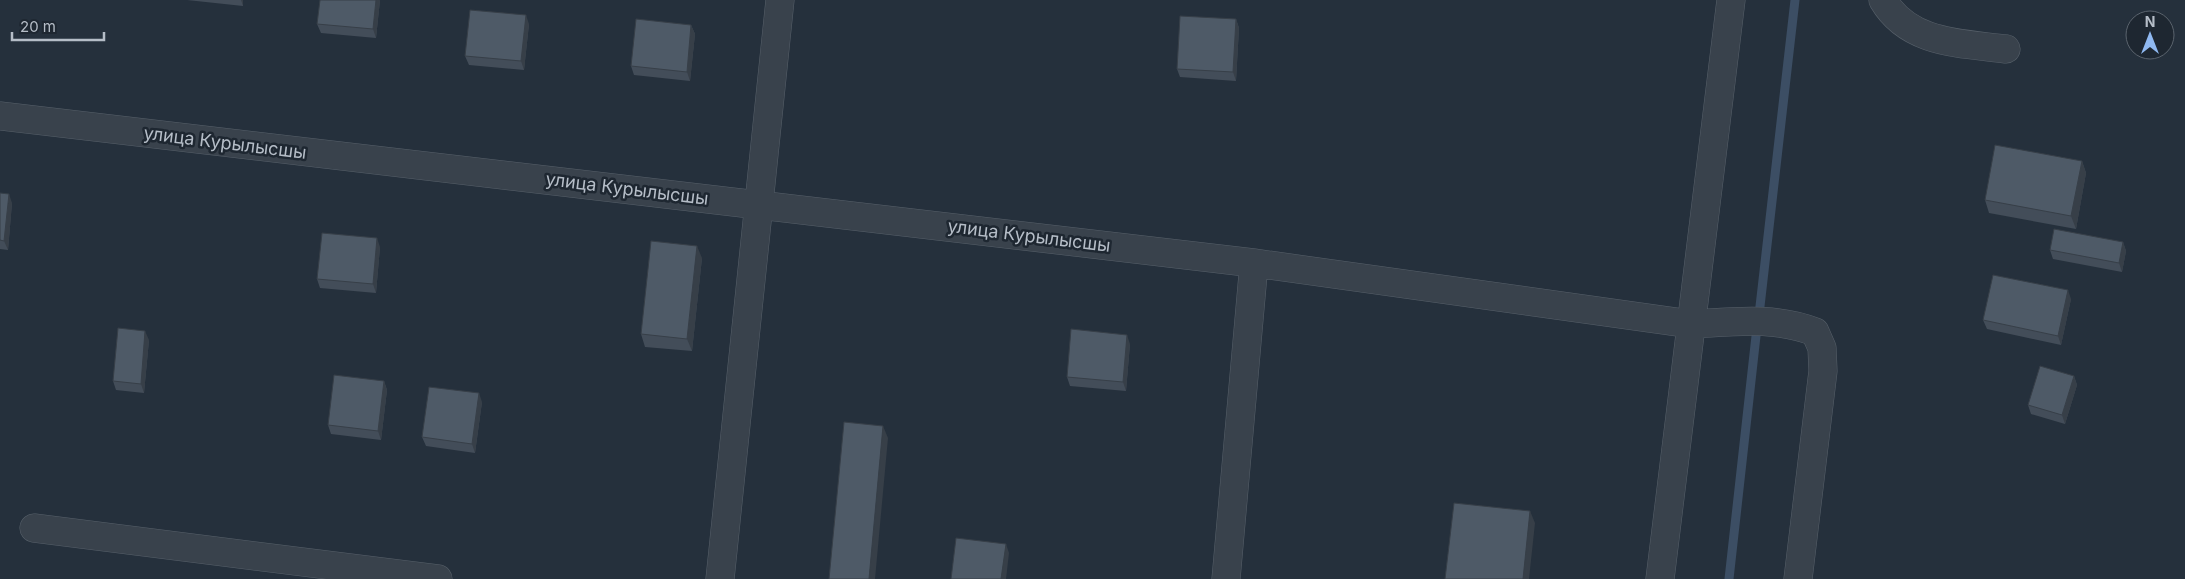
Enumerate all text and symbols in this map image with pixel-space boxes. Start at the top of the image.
scale bar [12,10,105,42]
north arrow [2125,10,2175,60]
text: N [2145,13,2155,30]
text: 20 m [20,17,56,36]
street label: улица Курылысшы [142,122,308,163]
street label: улица Курылысшы [544,168,710,209]
street label: улица Курылысшы [946,215,1112,256]

